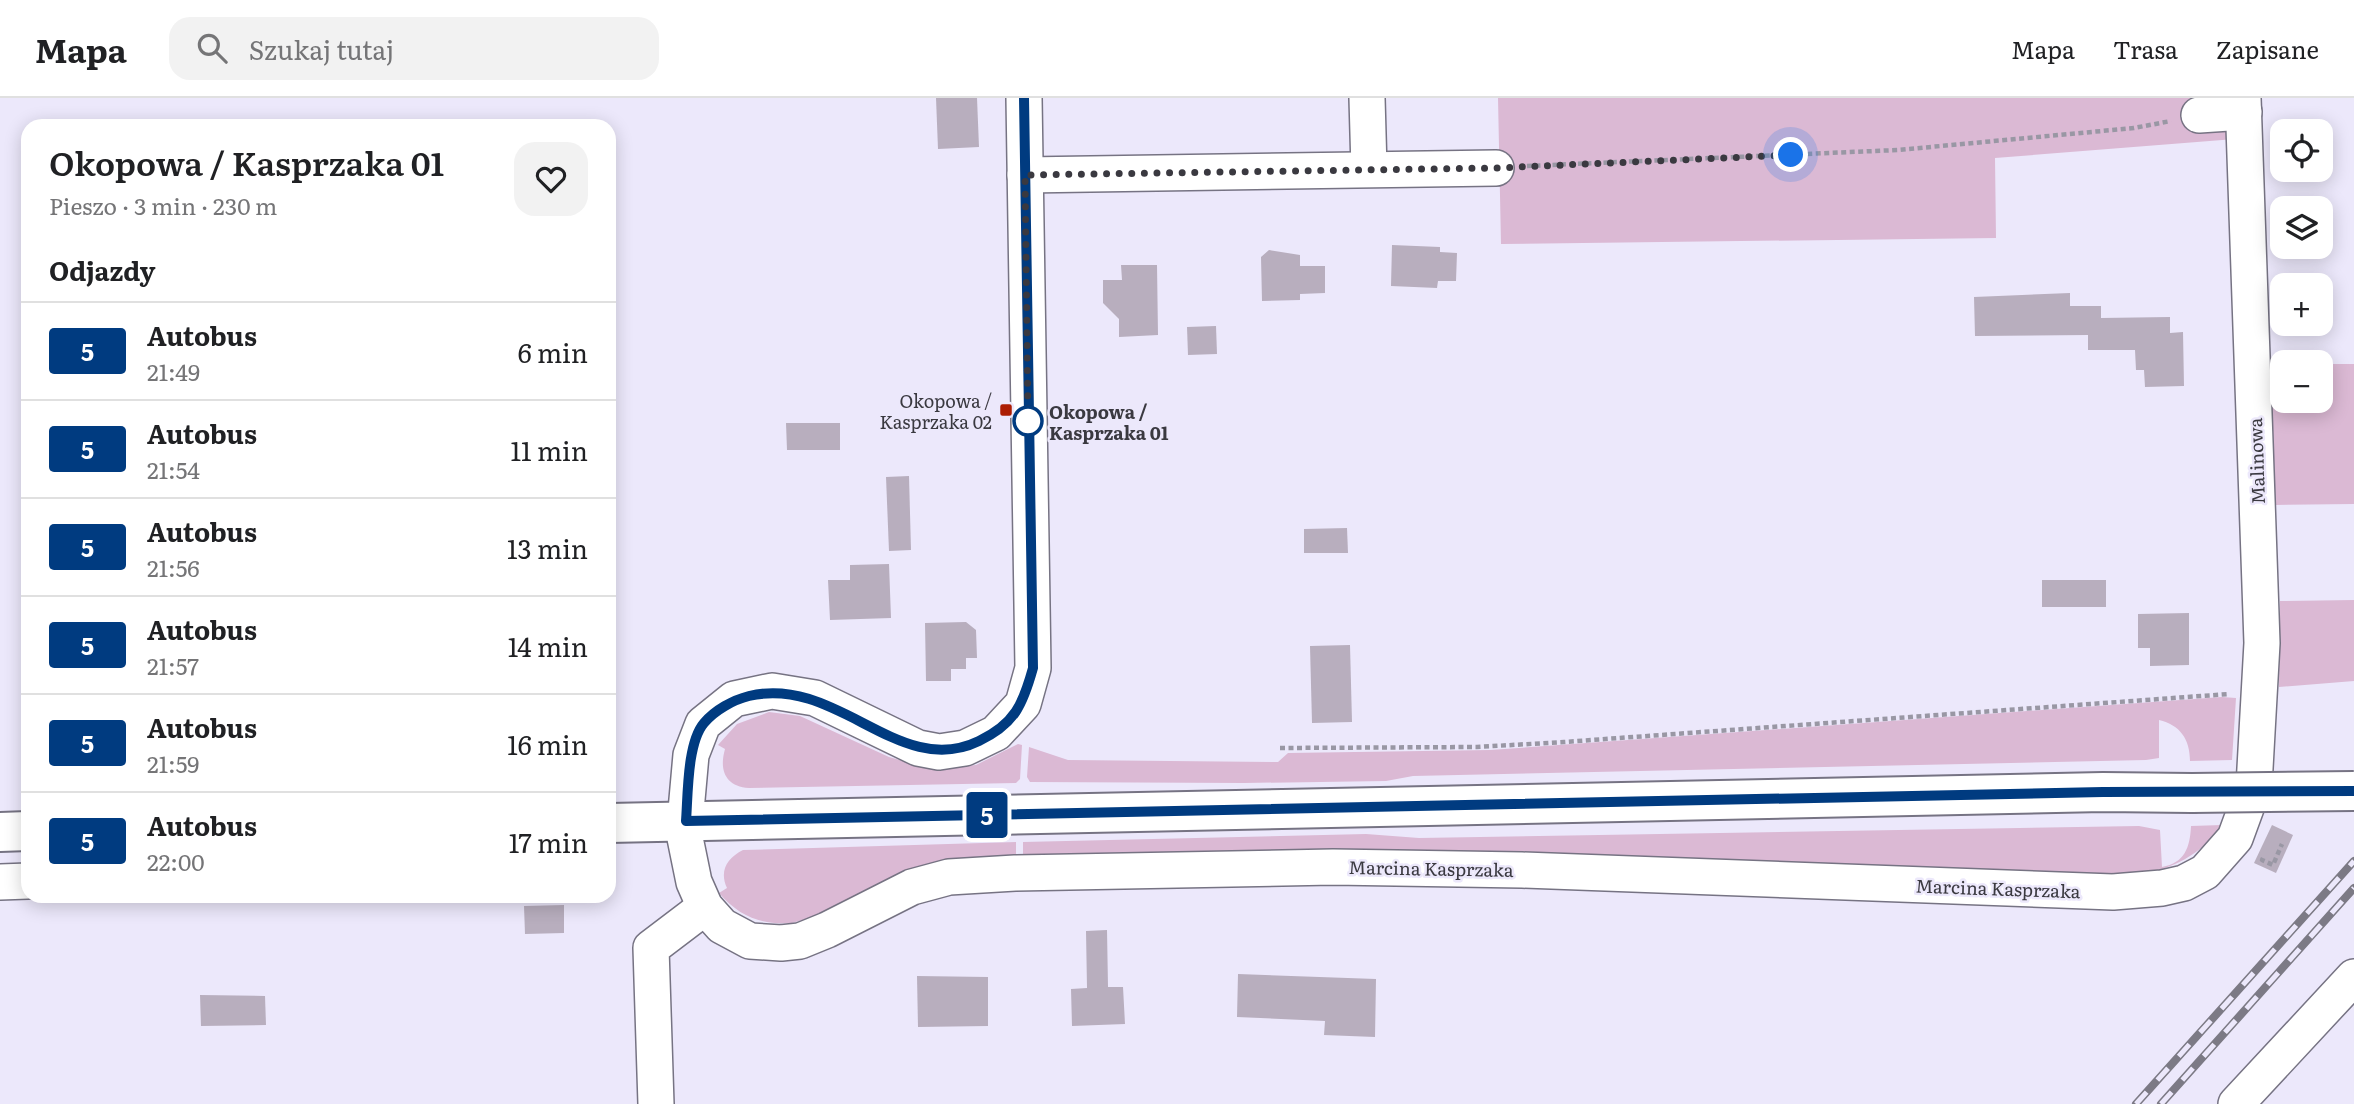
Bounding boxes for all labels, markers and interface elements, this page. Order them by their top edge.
search box [169,17,659,80]
text: Mapa [35,24,127,73]
icon: search [193,29,231,67]
text: Szukaj tutaj [249,29,394,68]
text: Mapa [2011,31,2075,66]
text: Trasa [2113,31,2178,66]
text: Zapisane [2216,31,2319,66]
map controls [2270,119,2333,413]
button: locate [2270,119,2333,182]
text: Okopowa / Kasprzaka 01 [49,137,444,186]
your location [1773,137,1808,172]
button: heart [514,142,588,216]
text: Pieszo · 3 min · 230 m [49,188,277,222]
button: layers [2270,196,2333,259]
text: Odjazdy [49,250,155,289]
button: + [2270,273,2333,336]
text: Autobus [147,315,257,354]
text: 6 min [518,332,588,371]
text: 5 [81,333,94,368]
button: − [2270,350,2333,413]
text: 21:49 [147,354,200,388]
place label: Okopowa / Kasprzaka 02 [880,387,992,435]
place label: Okopowa / Kasprzaka 01 [1049,398,1169,446]
marker: Okopowa / Kasprzaka 02 [998,402,1014,418]
marker: Okopowa / Kasprzaka 01 [1013,406,1043,436]
text: Autobus [147,413,257,452]
street label: Malinowa [2241,417,2271,505]
text: 11 min [511,430,588,469]
text: 5 [81,431,94,466]
text: 21:54 [147,452,200,486]
text: Autobus [147,511,257,550]
text: 13 min [507,528,588,567]
text: 5 [81,529,94,564]
text: 21:56 [147,550,200,584]
text: Autobus [147,609,257,648]
text: 14 min [508,626,588,665]
text: 5 [81,627,94,662]
text: 21:57 [147,648,199,682]
text: Autobus [147,707,257,746]
text: 16 min [507,724,588,763]
text: 5 [81,725,94,760]
text: 21:59 [147,746,199,780]
line badge: 5 [964,792,1010,838]
text: 5 [980,797,994,832]
text: Autobus [147,805,257,844]
text: 17 min [509,822,588,861]
text: 5 [81,823,94,858]
text: 22:00 [147,844,205,878]
street label: Marcina Kasprzaka [1348,853,1514,883]
street label: Marcina Kasprzaka [1915,872,2081,904]

